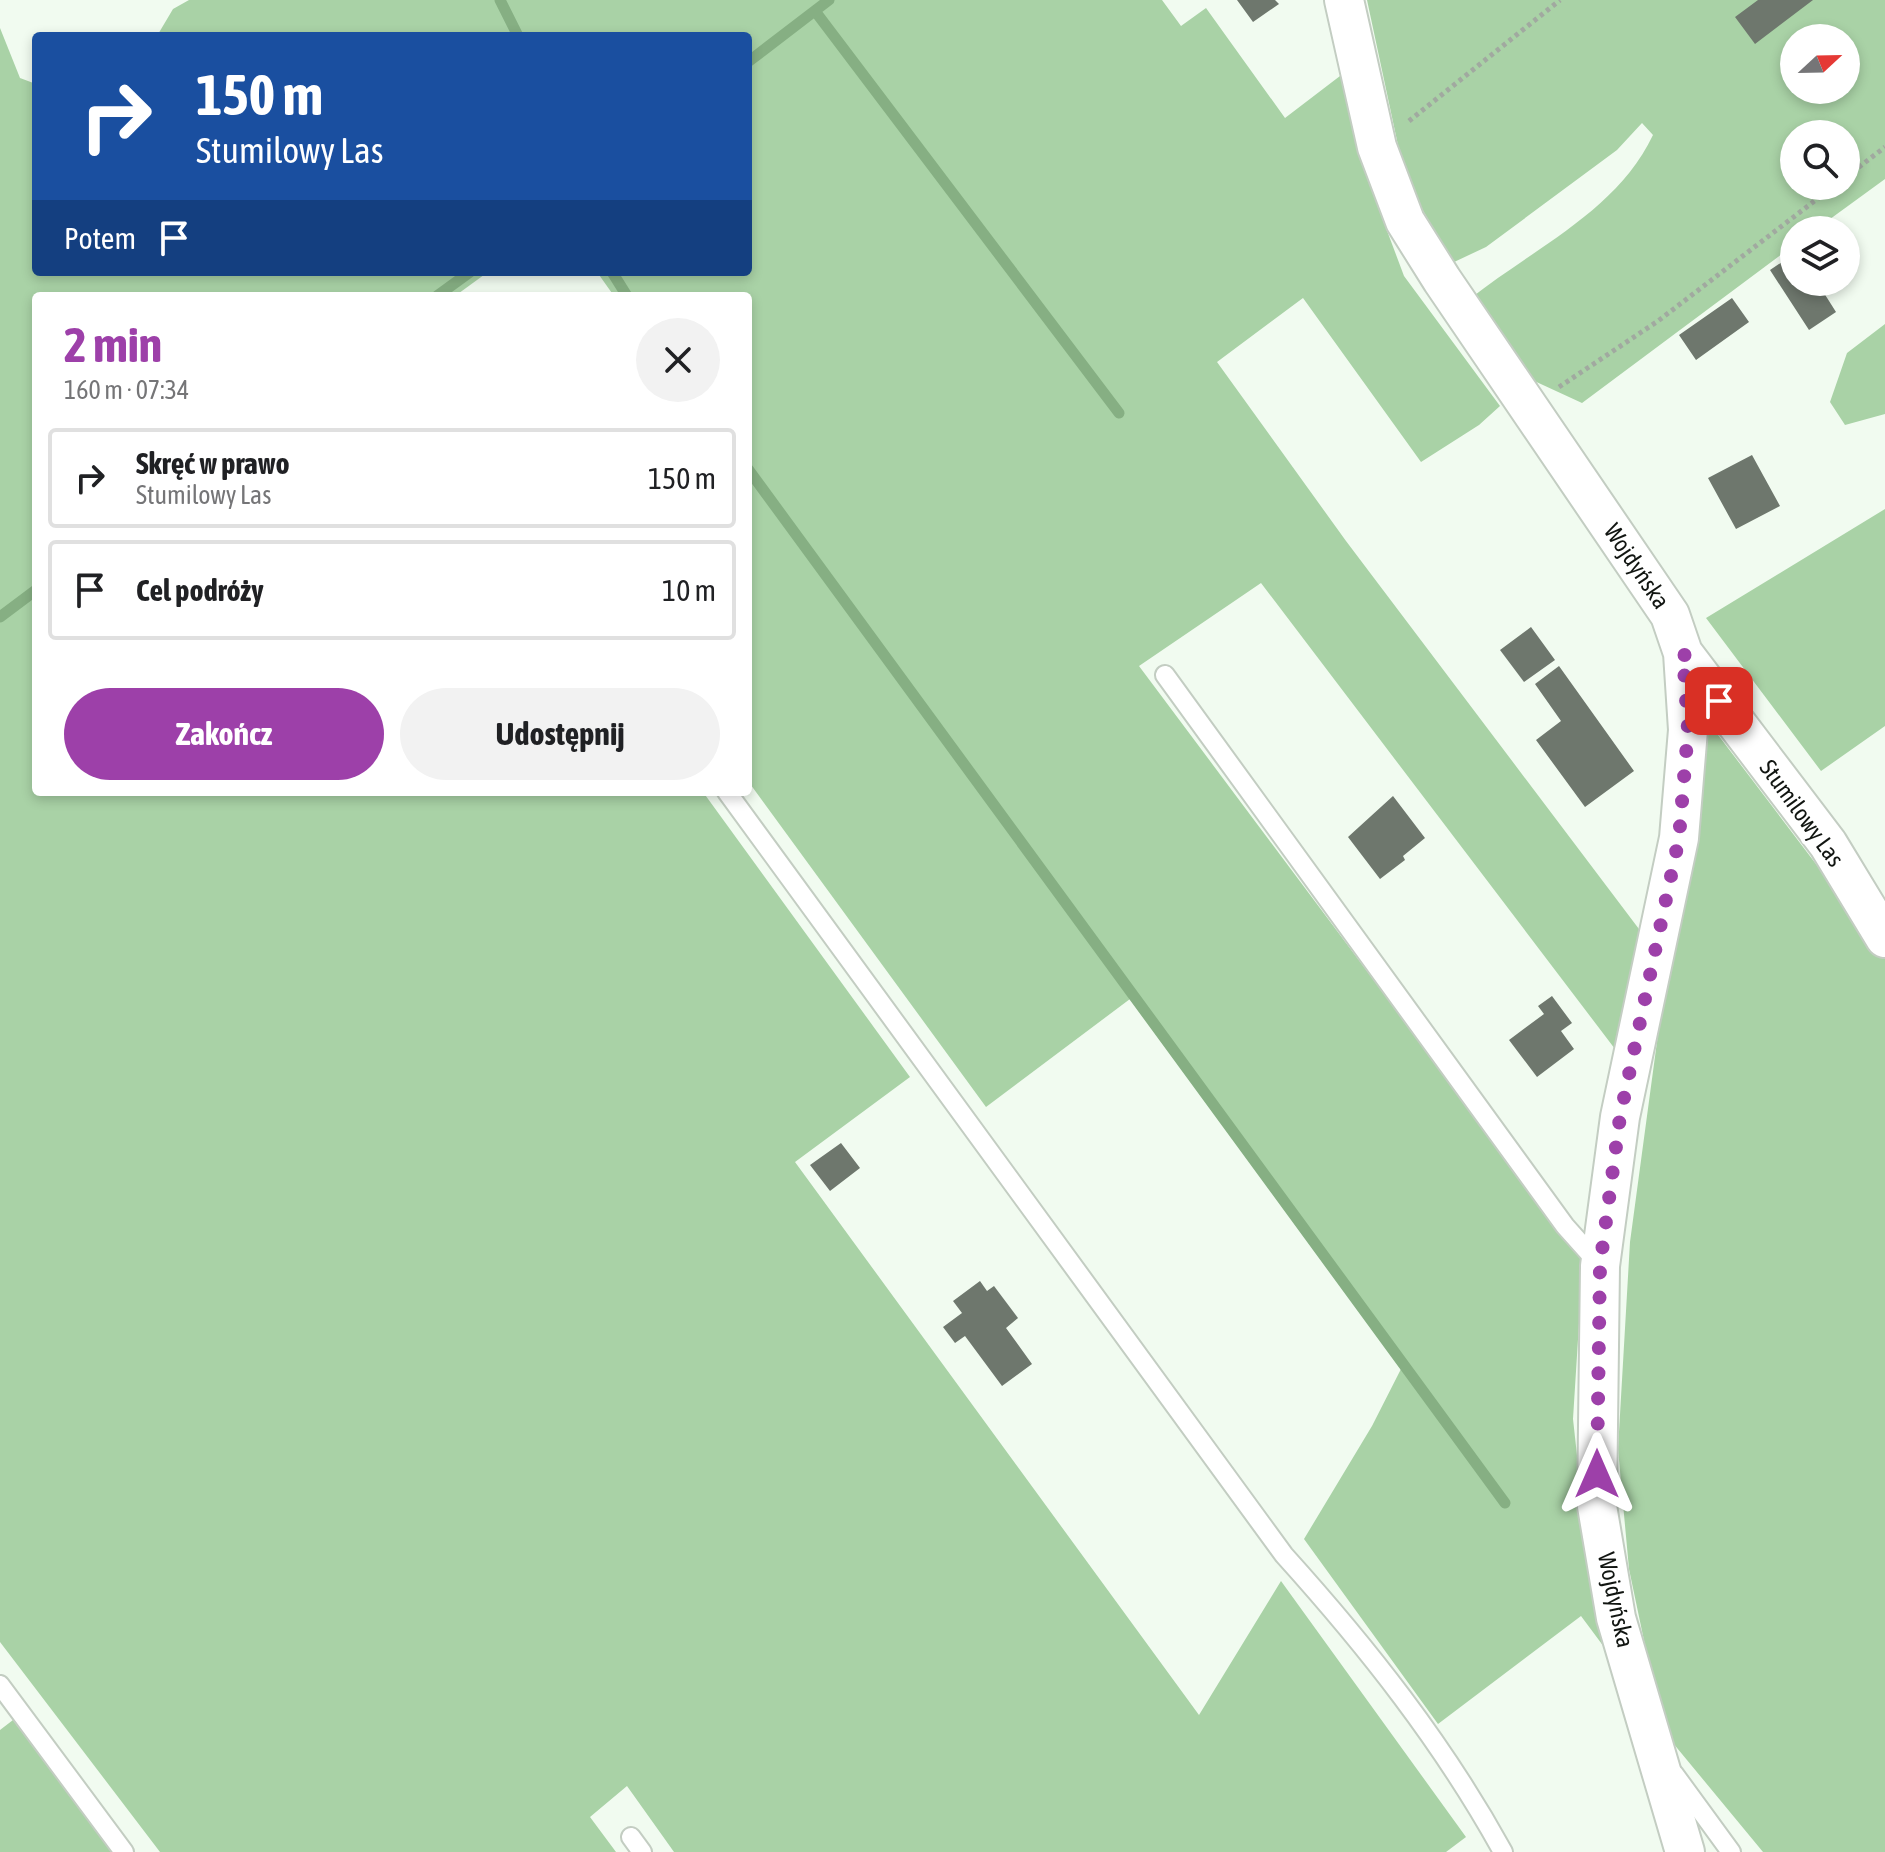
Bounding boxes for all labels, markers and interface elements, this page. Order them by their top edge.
north arrow [1780,24,1860,104]
map controls [1780,24,1860,296]
text: 150 m [196,63,323,127]
icon: right [64,64,168,168]
button: search [1780,120,1860,200]
text: Stumilowy Las [196,129,383,171]
icon: arrive [152,216,196,260]
button: layers [1780,216,1860,296]
text: Potem [64,221,136,255]
text: 2 min [64,317,162,372]
button: close [636,318,720,402]
text: 160 m · 07:34 [64,375,189,405]
text: Skręć w prawo [136,446,289,480]
icon: right [68,456,112,500]
text: 150 m [648,461,716,495]
text: Stumilowy Las [136,480,271,510]
street label: Wojdyńska [1599,518,1675,614]
icon: arrive [68,568,112,612]
text: Cel podróży [136,573,264,607]
text: 10 m [662,573,716,607]
pin [1685,667,1753,735]
icon: arrive [1697,679,1741,723]
button: Zakończ [64,688,384,780]
button: Udostępnij [400,688,720,780]
street label: Stumilowy Las [1754,755,1850,871]
position arrow [1555,1432,1639,1516]
street label: Wojdyńska [1593,1550,1639,1650]

